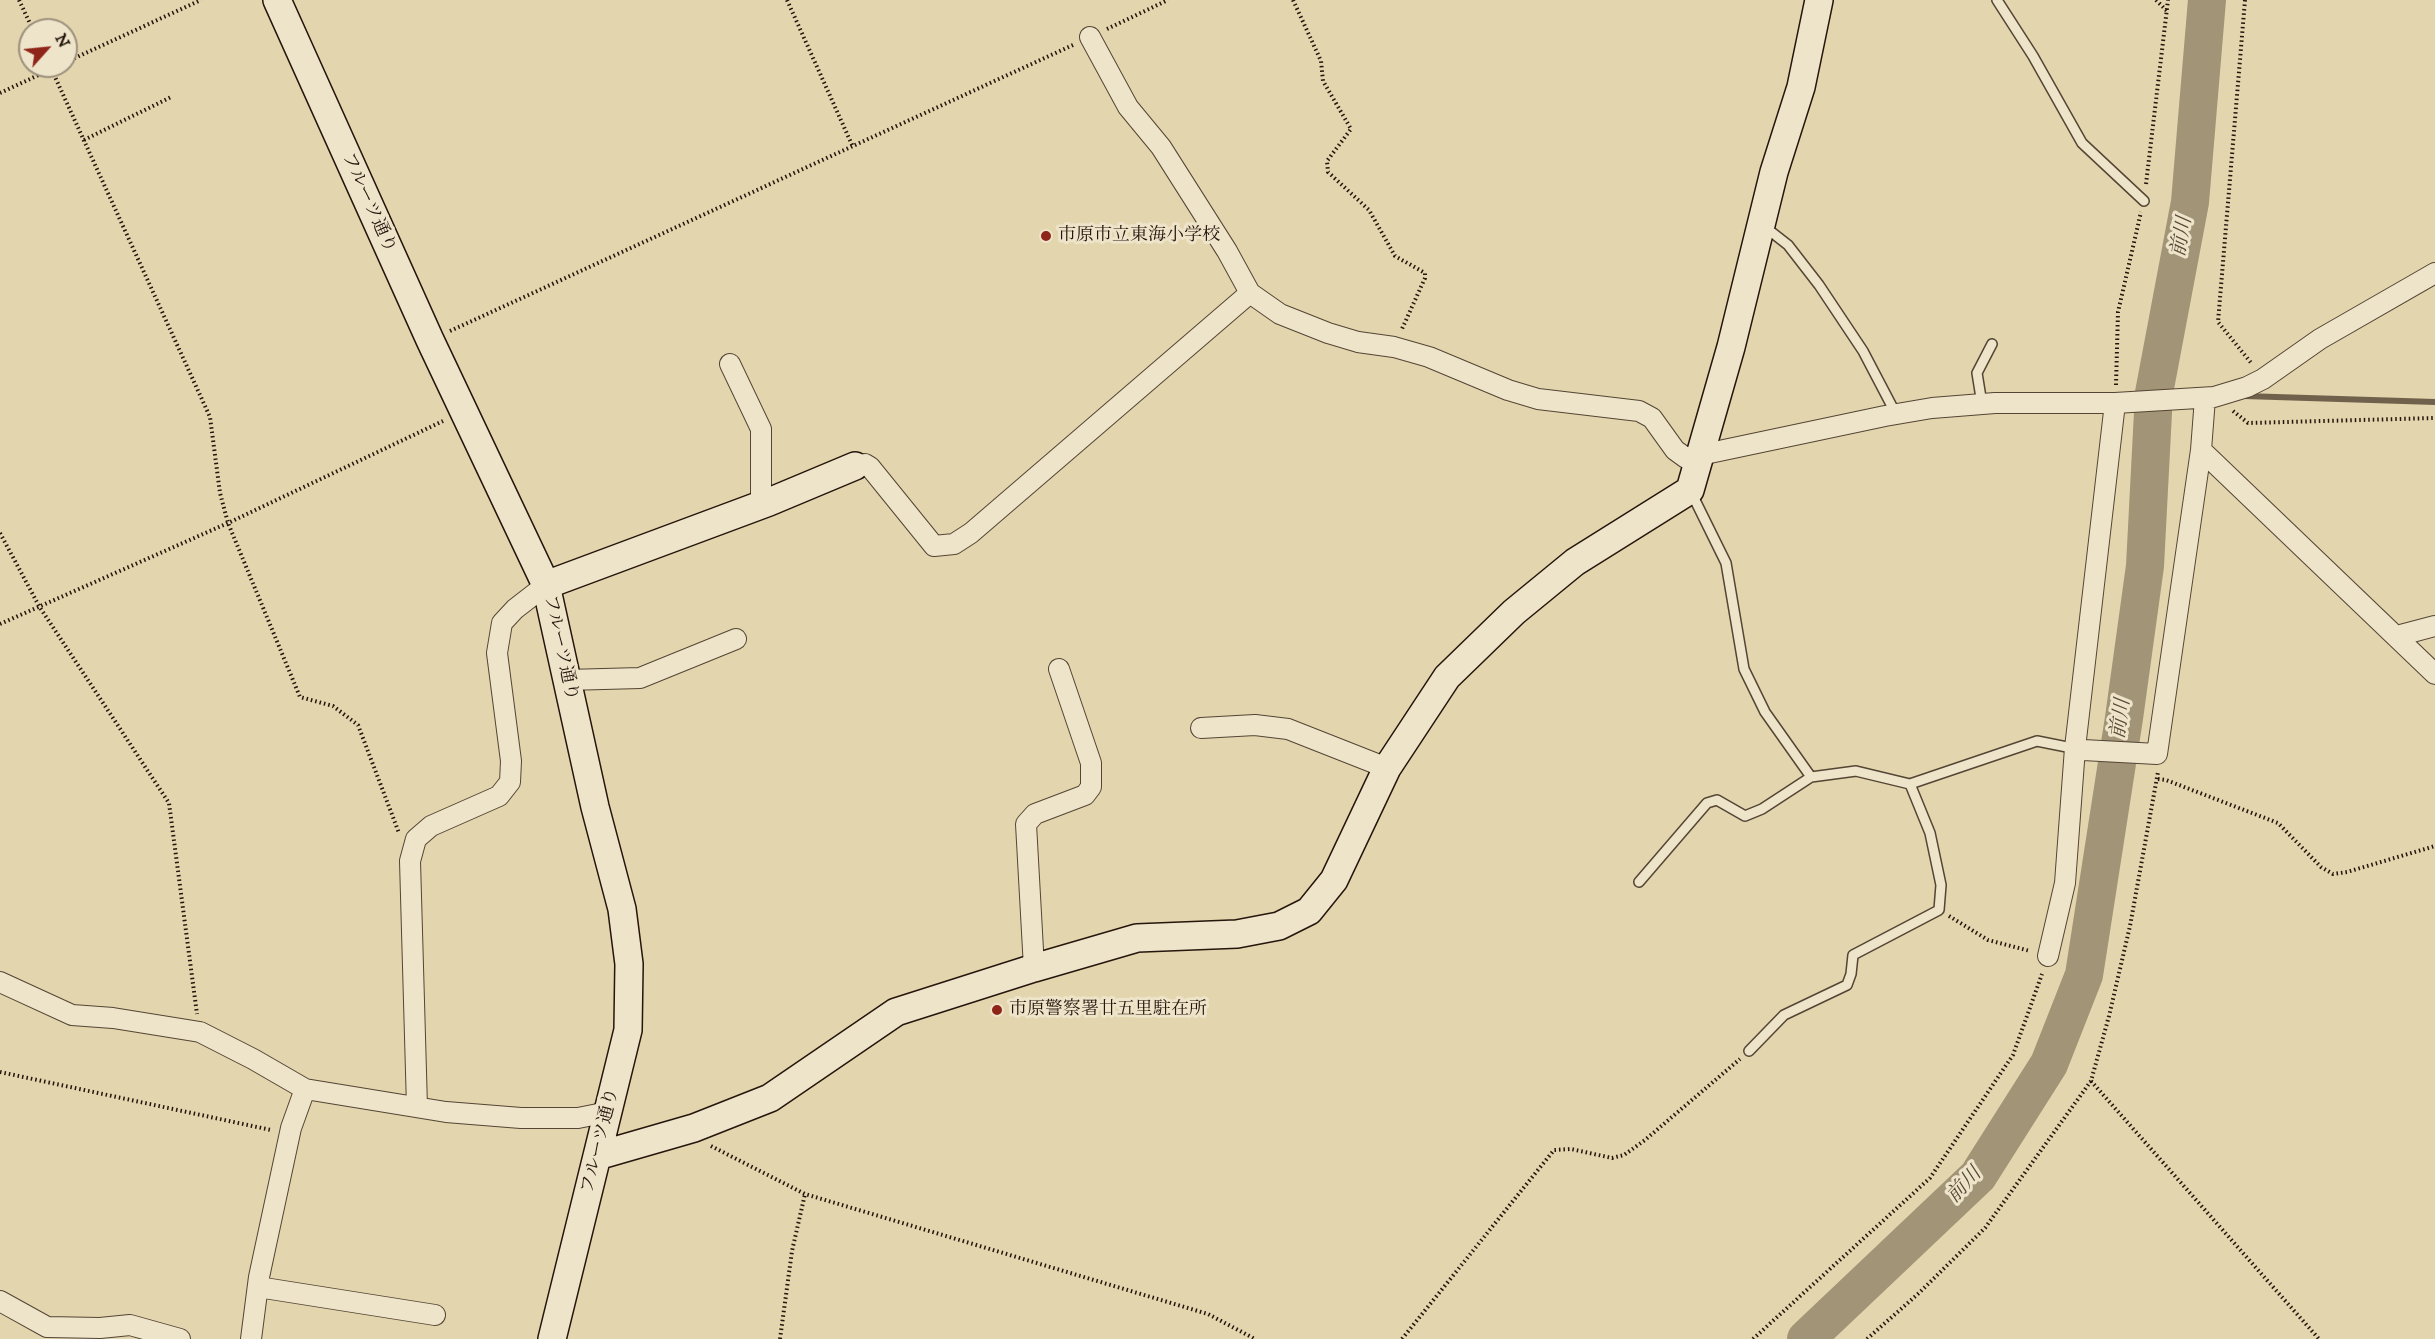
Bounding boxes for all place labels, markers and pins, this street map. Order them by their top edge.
place label: 市原市立東海小学校 [1058,225,1220,247]
marker: 市原市立東海小学校 [1039,229,1053,243]
place label: 市原警察署廿五里駐在所 [1009,999,1207,1021]
marker: 市原警察署廿五里駐在所 [990,1003,1004,1017]

